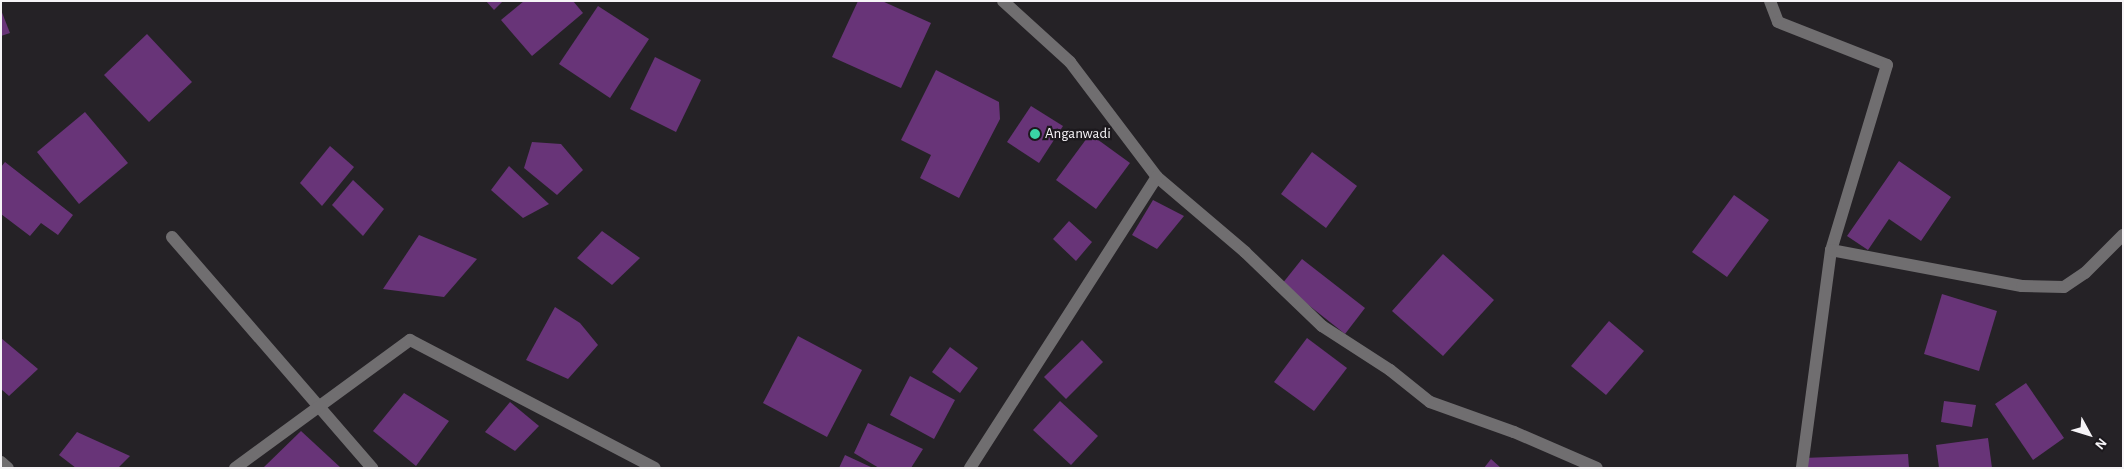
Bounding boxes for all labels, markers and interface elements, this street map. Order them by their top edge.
place label: Anganwadi [1045,125,1111,143]
marker: Anganwadi [1029,128,1041,140]
north arrow [2064,409,2114,459]
text: N [2092,435,2109,452]

